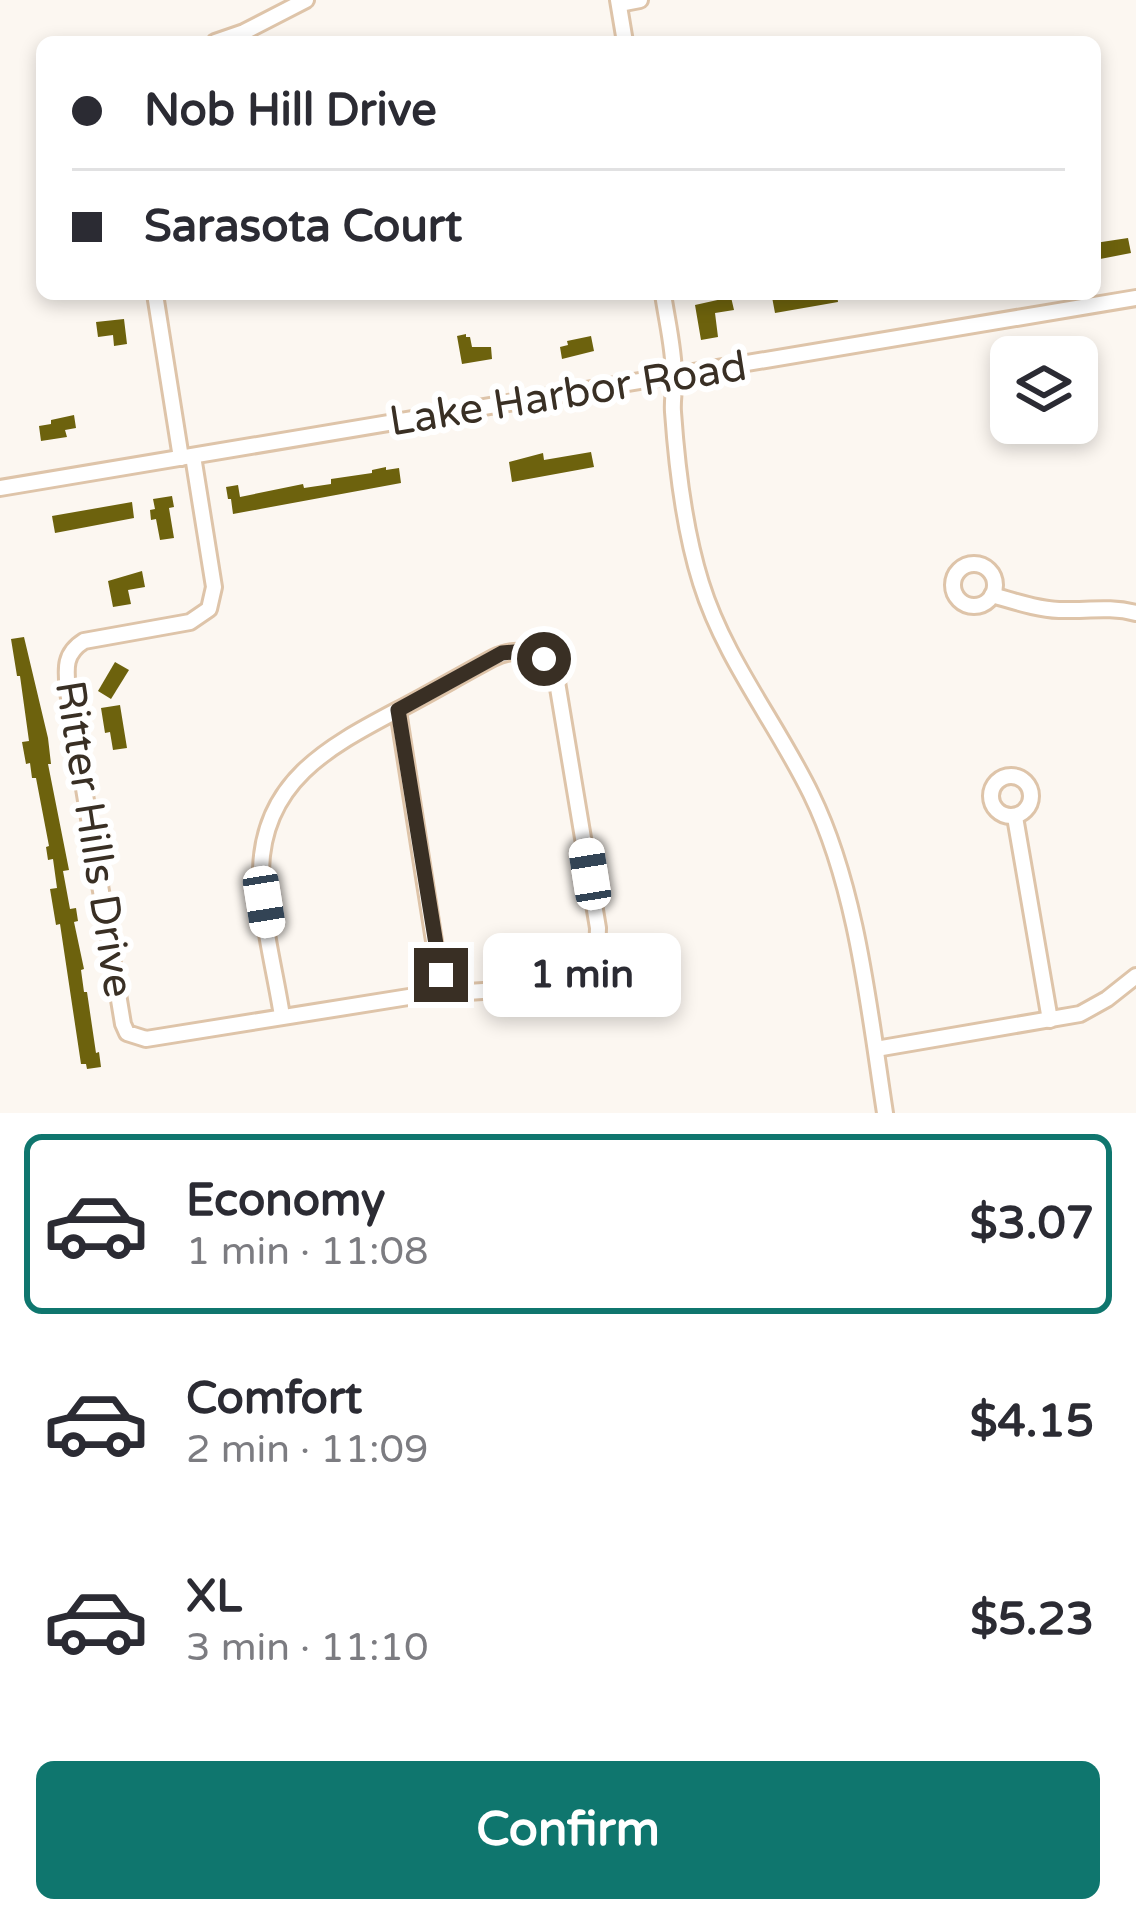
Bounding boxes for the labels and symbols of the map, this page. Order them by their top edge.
street label: Lake Harbor Road [386,341,750,447]
route start [517,632,571,686]
street label: Ritter Hills Drive [44,677,144,1001]
car [567,836,613,912]
car [241,864,287,940]
callout: 1 min [483,933,681,1017]
route end [414,948,468,1002]

